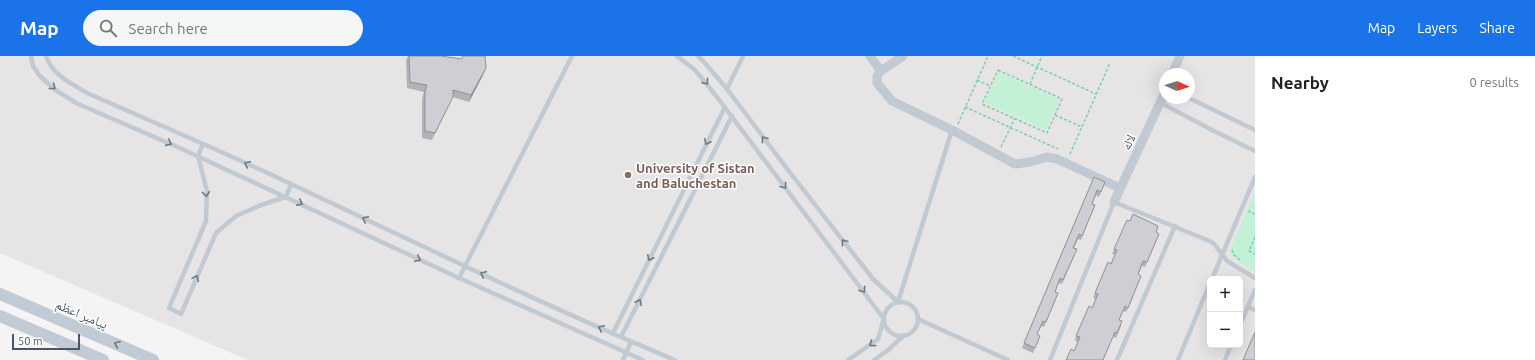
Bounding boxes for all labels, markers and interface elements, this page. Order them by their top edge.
search box [83,10,363,46]
text: Map [20,17,59,39]
icon: search [97,17,119,39]
text: Search here [129,20,208,37]
text: Map [1368,20,1395,36]
text: Layers [1417,20,1457,36]
text: Share [1479,20,1515,36]
north arrow [1159,68,1195,104]
text: Nearby [1271,73,1329,92]
text: 0 results [1469,75,1519,89]
one-way arrow [701,78,708,85]
one-way arrow [48,82,55,89]
street label: لاله [1118,132,1138,152]
one-way arrow [761,136,769,143]
one-way arrow [704,137,712,145]
one-way arrow [166,139,173,147]
one-way arrow [244,161,251,169]
place label: University of Sistan and Baluchestan [636,161,755,190]
marker: University of Sistan and Baluchestan [623,170,633,180]
one-way arrow [780,181,787,188]
one-way arrow [202,191,211,197]
one-way arrow [296,198,303,206]
one-way arrow [362,216,369,224]
one-way arrow [842,239,849,246]
one-way arrow [413,254,421,262]
one-way arrow [647,254,655,261]
one-way arrow [479,271,487,279]
one-way arrow [191,275,199,283]
map controls [1207,276,1243,348]
button: + [1207,276,1243,312]
one-way arrow [858,285,865,292]
street label: پیامبر اعظم [53,297,110,333]
one-way arrow [634,299,642,306]
button: − [1207,312,1243,348]
one-way arrow [598,325,605,333]
scale bar [12,332,80,351]
text: 50 m [18,335,42,347]
one-way arrow [869,339,876,346]
one-way arrow [114,341,121,349]

